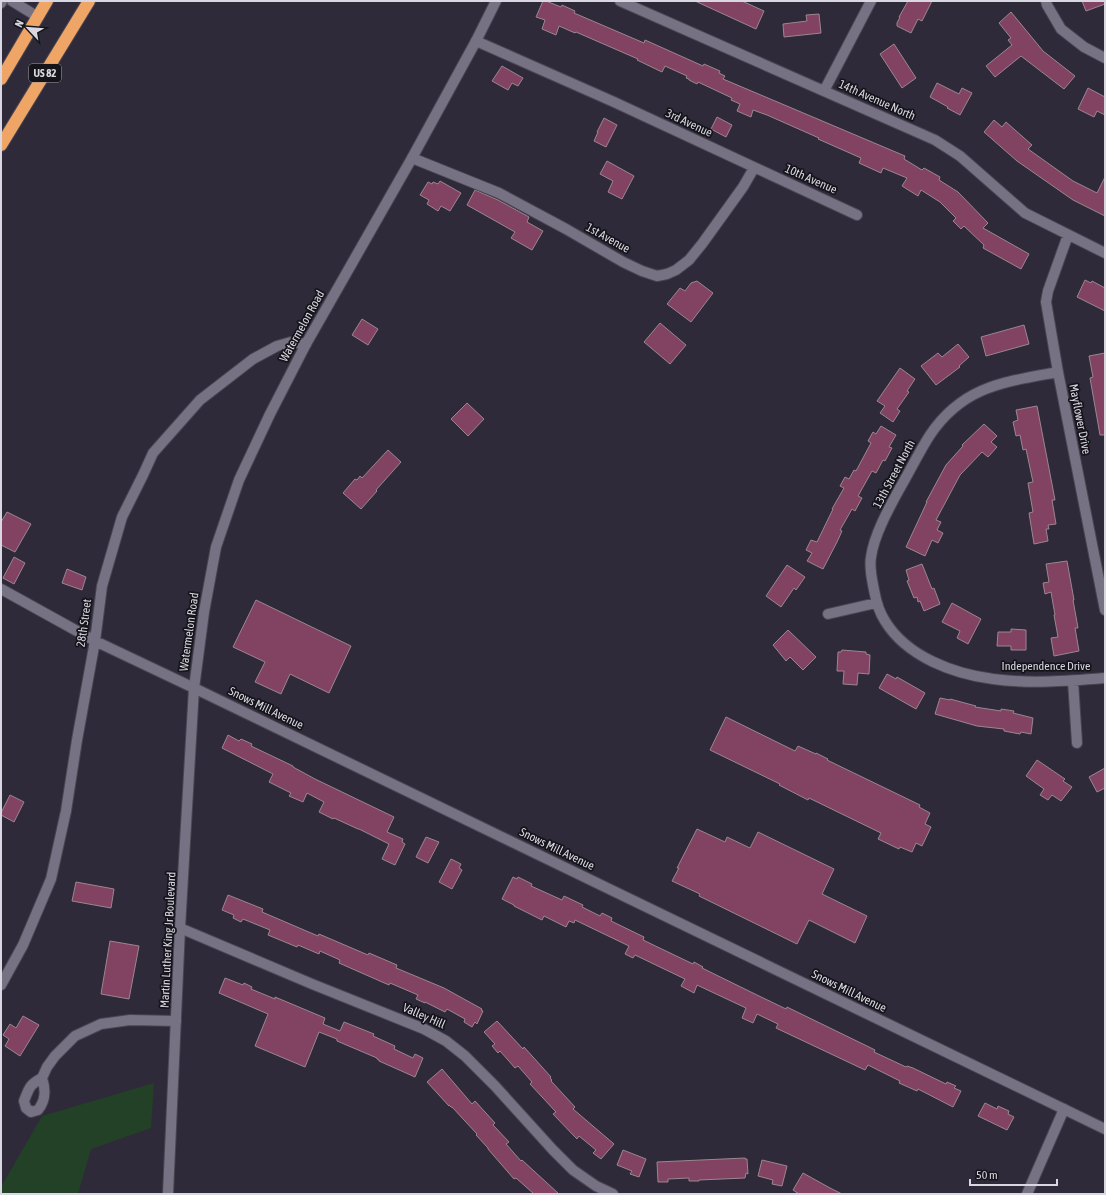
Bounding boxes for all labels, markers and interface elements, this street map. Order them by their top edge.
north arrow [8,8,48,48]
text: N [12,18,26,29]
road number: US 82 [29,64,61,82]
street label: 14th Avenue North [836,77,918,123]
street label: 3rd Avenue [664,106,714,140]
street label: 10th Avenue [783,161,839,197]
street label: 1st Avenue [584,220,632,256]
street label: Watermelon Road [277,288,327,364]
street label: Mayflower Drive [1066,383,1094,455]
street label: 13th Street North [870,437,918,511]
street label: Watermelon Road [177,592,201,672]
street label: 28th Street [74,597,94,648]
street label: Independence Drive [1002,659,1090,673]
street label: Snows Mill Avenue [226,684,306,732]
street label: Snows Mill Avenue [517,825,597,873]
street label: Martin Luther King Jr Boulevard [157,871,179,1009]
street label: Snows Mill Avenue [809,967,889,1015]
street label: Valley Hill [400,1000,448,1032]
scale bar [970,1161,1057,1187]
text: 50 m [976,1168,998,1182]

